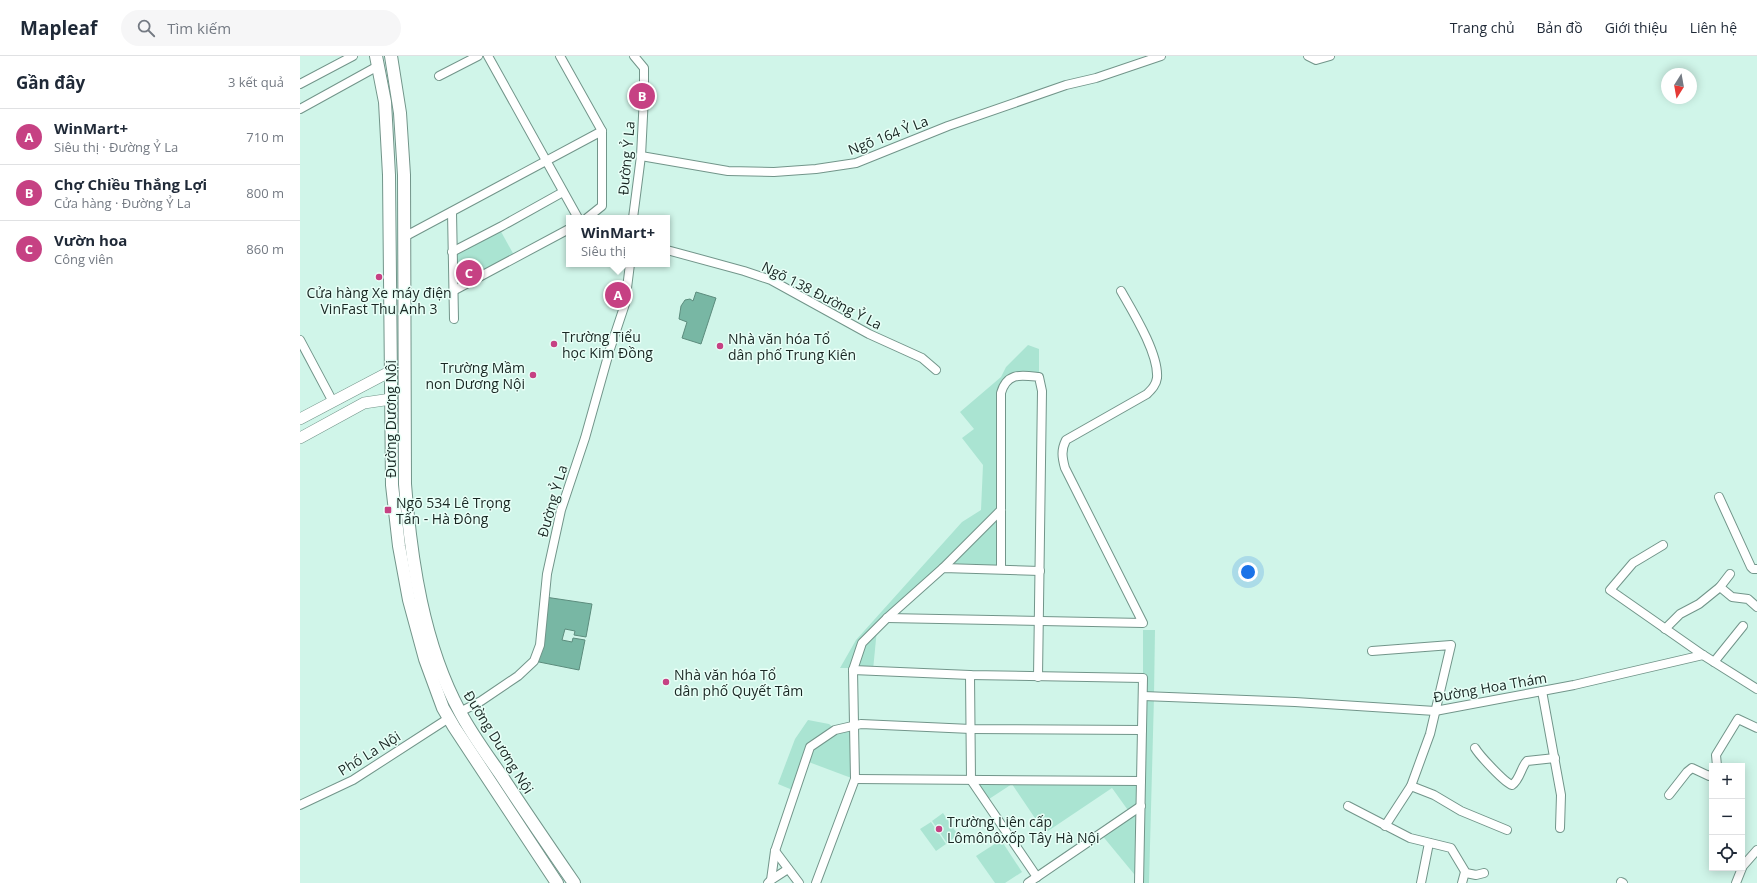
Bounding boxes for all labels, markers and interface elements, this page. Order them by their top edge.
search box [121,10,401,46]
text: Mapleaf [20,15,97,41]
icon: search [135,17,157,39]
text: Tìm kiếm [167,18,231,38]
text: Trang chủ [1450,18,1515,37]
text: Bản đồ [1537,18,1583,37]
text: Giới thiệu [1605,18,1668,37]
text: Liên hệ [1690,18,1737,37]
north arrow [1661,68,1697,104]
text: Gần đây [16,71,85,94]
text: 3 kết quả [228,73,284,91]
pin: B [629,81,655,111]
street label: Ngõ 164 Ỷ La [845,111,931,159]
text: WinMart+ [54,118,128,138]
street label: Đường Ỷ La [613,120,639,196]
text: A [25,128,33,146]
text: 710 m [246,128,284,146]
text: Siêu thị · Đường Ỷ La [54,138,178,156]
text: Chợ Chiều Thắng Lợi [54,174,207,194]
text: B [25,184,33,202]
text: 800 m [246,184,284,202]
text: Cửa hàng · Đường Ỷ La [54,194,191,212]
popup [566,215,670,267]
text: WinMart+ [581,222,655,242]
text: Vườn hoa [54,230,127,250]
text: C [25,240,33,258]
text: 860 m [246,240,284,258]
text: Siêu thị [581,242,626,260]
text: Công viên [54,250,113,268]
street label: Ngõ 138 Đường Ỷ La [759,257,885,333]
pin: C [456,258,482,288]
marker: Cửa hàng Xe máy điện VinFast Thu Anh 3 [374,272,384,282]
pin: A [605,280,631,310]
place label: Cửa hàng Xe máy điện VinFast Thu Anh 3 [306,283,452,318]
place label: Trường Tiểu học Kim Đồng [562,327,653,362]
place label: Nhà văn hóa Tổ dân phố Trung Kiên [728,329,856,364]
marker: Trường Tiểu học Kim Đồng [549,339,559,349]
marker: Nhà văn hóa Tổ dân phố Trung Kiên [715,341,725,351]
place label: Trường Mầm non Dương Nội [425,358,525,393]
street label: Đường Dương Nội [381,360,400,478]
marker: Trường Mầm non Dương Nội [528,370,538,380]
street label: Đường Ỷ La [533,463,571,539]
place label: Ngõ 534 Lê Trọng Tấn - Hà Đông [396,493,511,528]
marker: Ngõ 534 Lê Trọng Tấn - Hà Đông [383,505,393,515]
your location [1238,562,1258,582]
place label: Nhà văn hóa Tổ dân phố Quyết Tâm [674,665,803,700]
street label: Đường Hoa Thám [1432,668,1548,706]
marker: Nhà văn hóa Tổ dân phố Quyết Tâm [661,677,671,687]
street label: Đường Dương Nội [460,687,538,797]
street label: Phố La Nội [334,726,404,780]
map controls [1709,763,1745,871]
button: + [1709,763,1745,799]
button: − [1709,799,1745,835]
place label: Trường Liên cấp Lômônôxốp Tây Hà Nội [947,812,1099,847]
marker: Trường Liên cấp Lômônôxốp Tây Hà Nội [934,824,944,834]
button: locate [1709,835,1745,871]

